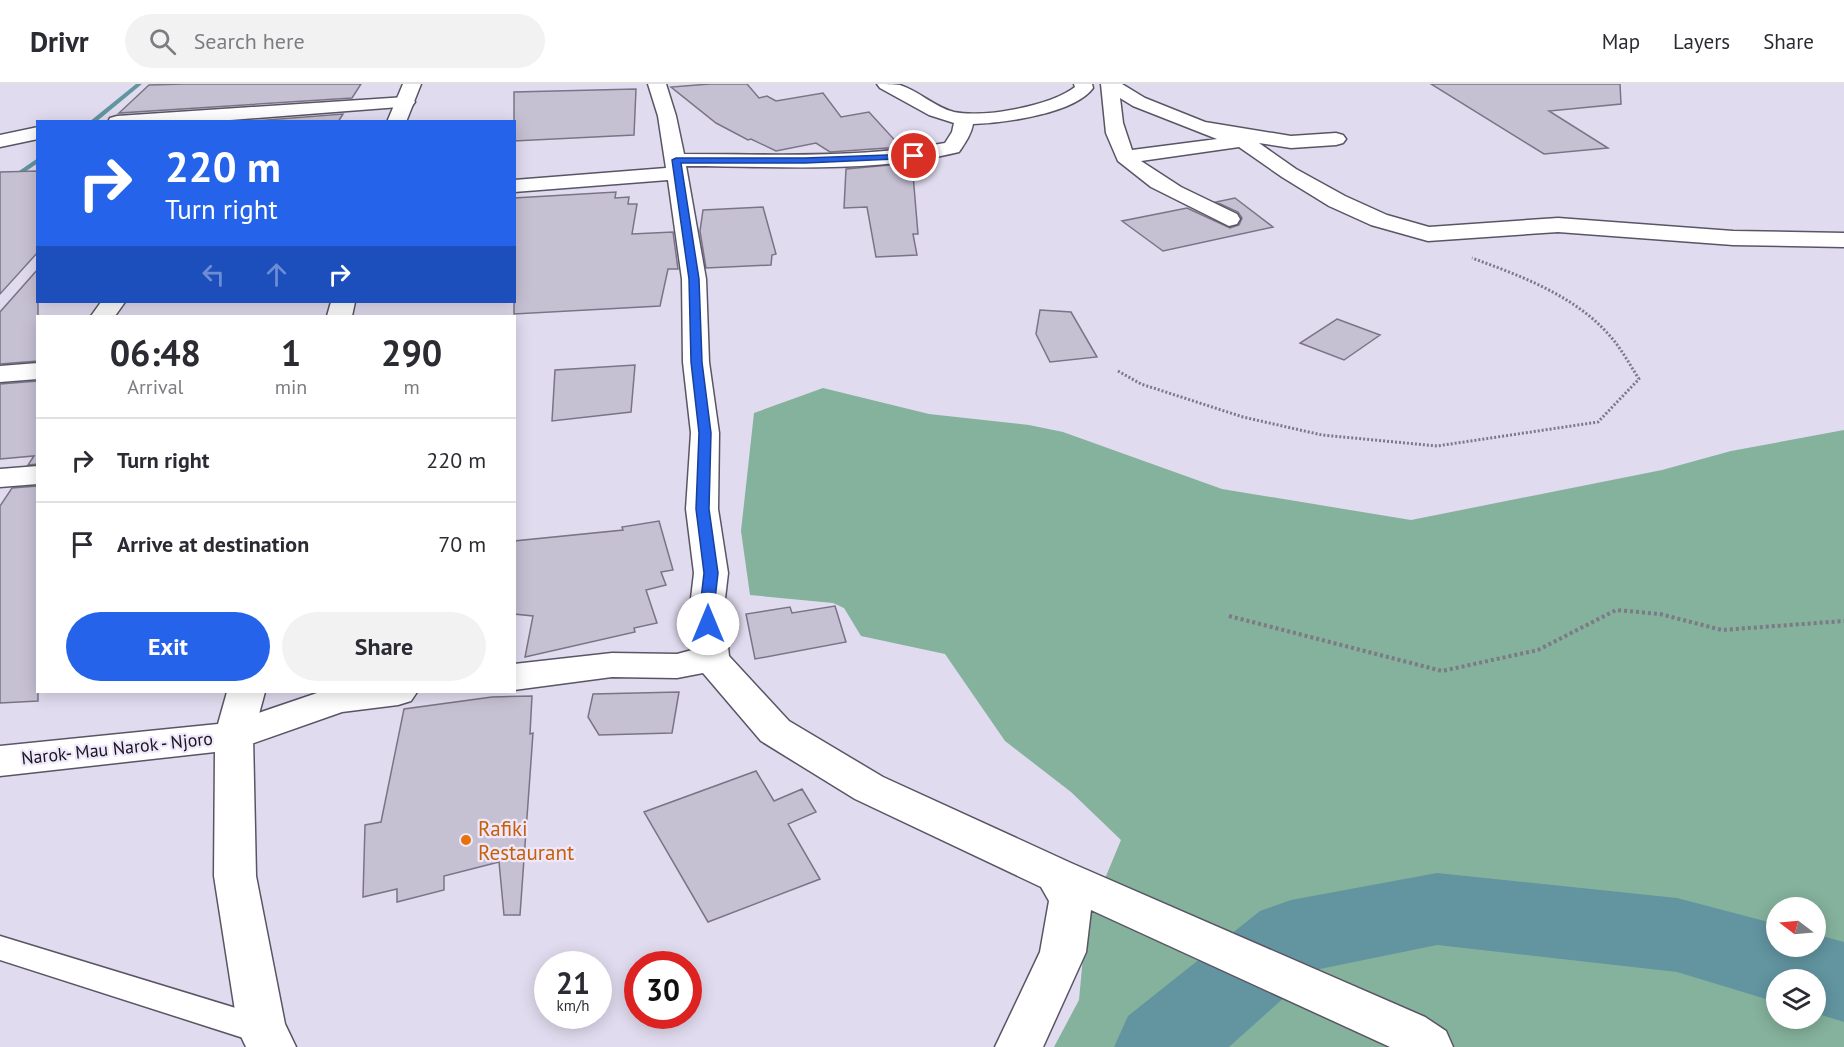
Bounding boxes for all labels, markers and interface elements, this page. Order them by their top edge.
search box [125,14,545,68]
text: Drivr [30,23,89,60]
icon: search [146,25,179,58]
text: Search here [194,27,305,55]
text: Map [1602,28,1640,55]
text: Layers [1673,28,1730,55]
text: Share [1763,28,1814,55]
pin [888,130,939,181]
text: 220 m [165,139,281,194]
icon: arrive [897,139,930,172]
icon: right [66,144,144,222]
text: Turn right [165,192,278,226]
icon: left [197,258,230,291]
icon: ahead [260,258,293,291]
icon: right [323,258,356,291]
text: 06:48 [110,329,201,376]
text: 1 [281,329,301,376]
text: 290 [381,329,442,376]
text: Arrival [127,374,183,400]
text: min [275,374,307,400]
text: m [404,374,420,400]
icon: right [66,444,99,477]
text: Turn right [117,446,209,474]
text: 220 m [426,446,486,474]
icon: arrive [66,528,99,561]
text: Arrive at destination [117,530,309,558]
text: 70 m [438,530,486,558]
position arrow [676,592,740,656]
button: Exit [66,612,270,681]
button: Share [282,612,486,681]
street label: Narok- Mau Narok - Njoro [20,726,214,770]
place label: Rafiki Restaurant [478,815,574,866]
marker: Rafiki Restaurant [459,833,473,847]
north arrow [1766,897,1826,957]
map controls [1766,897,1826,1029]
speed limit sign: 30 [624,951,702,1029]
text: 21 [556,963,590,1002]
button: layers [1766,969,1826,1029]
text: km/h [557,996,589,1015]

